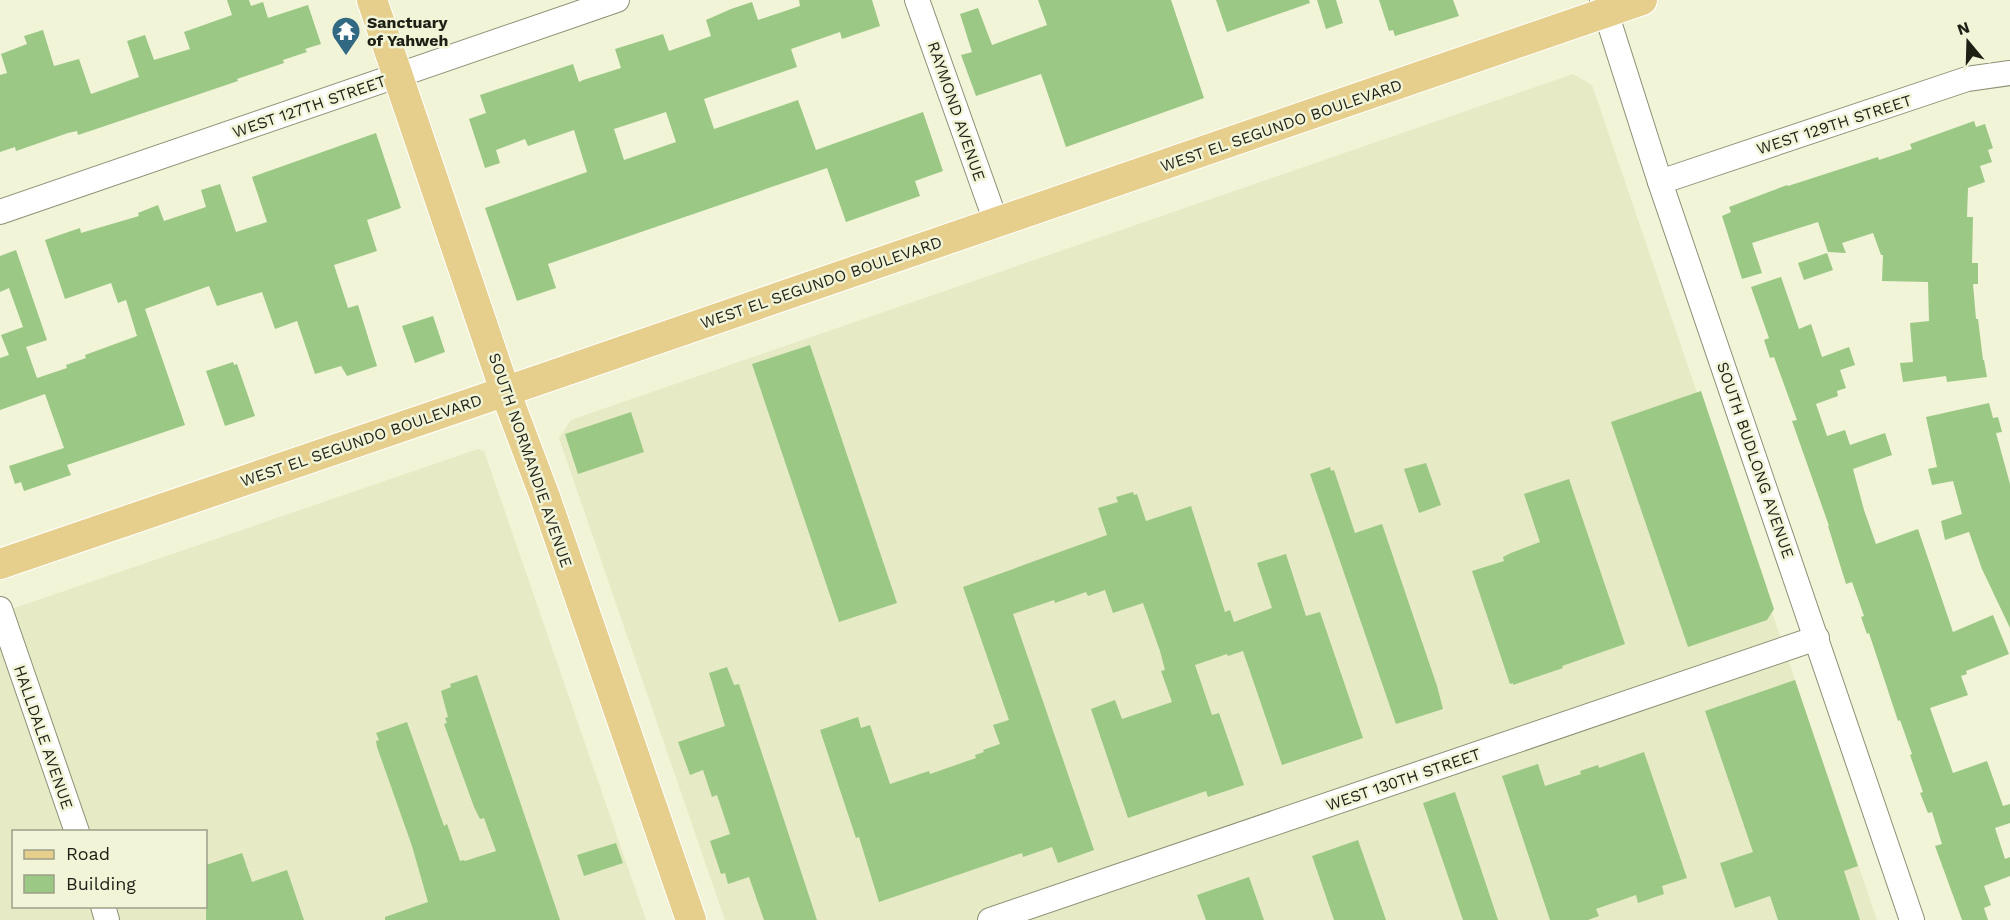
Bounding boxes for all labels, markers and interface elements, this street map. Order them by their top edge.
north arrow [1938,12,1998,72]
place label: Sanctuary of Yahweh [367,13,449,50]
temple icon: Sanctuary of Yahweh [330,15,362,57]
text: N [1955,17,1972,39]
street label: RAYMOND AVENUE [924,39,989,183]
street label: WEST 127TH STREET [230,71,389,142]
street label: WEST EL SEGUNDO BOULEVARD [1158,75,1405,176]
street label: WEST 129TH STREET [1754,90,1914,159]
street label: WEST EL SEGUNDO BOULEVARD [698,232,945,333]
street label: SOUTH NORMANDIE AVENUE [485,350,576,570]
street label: SOUTH BUDLONG AVENUE [1713,359,1798,561]
street label: WEST EL SEGUNDO BOULEVARD [238,390,485,491]
street label: HALLDALE AVENUE [10,663,77,812]
street label: WEST 130TH STREET [1323,744,1483,815]
legend [12,830,207,908]
text: Road [66,843,110,864]
text: Building [66,873,136,894]

